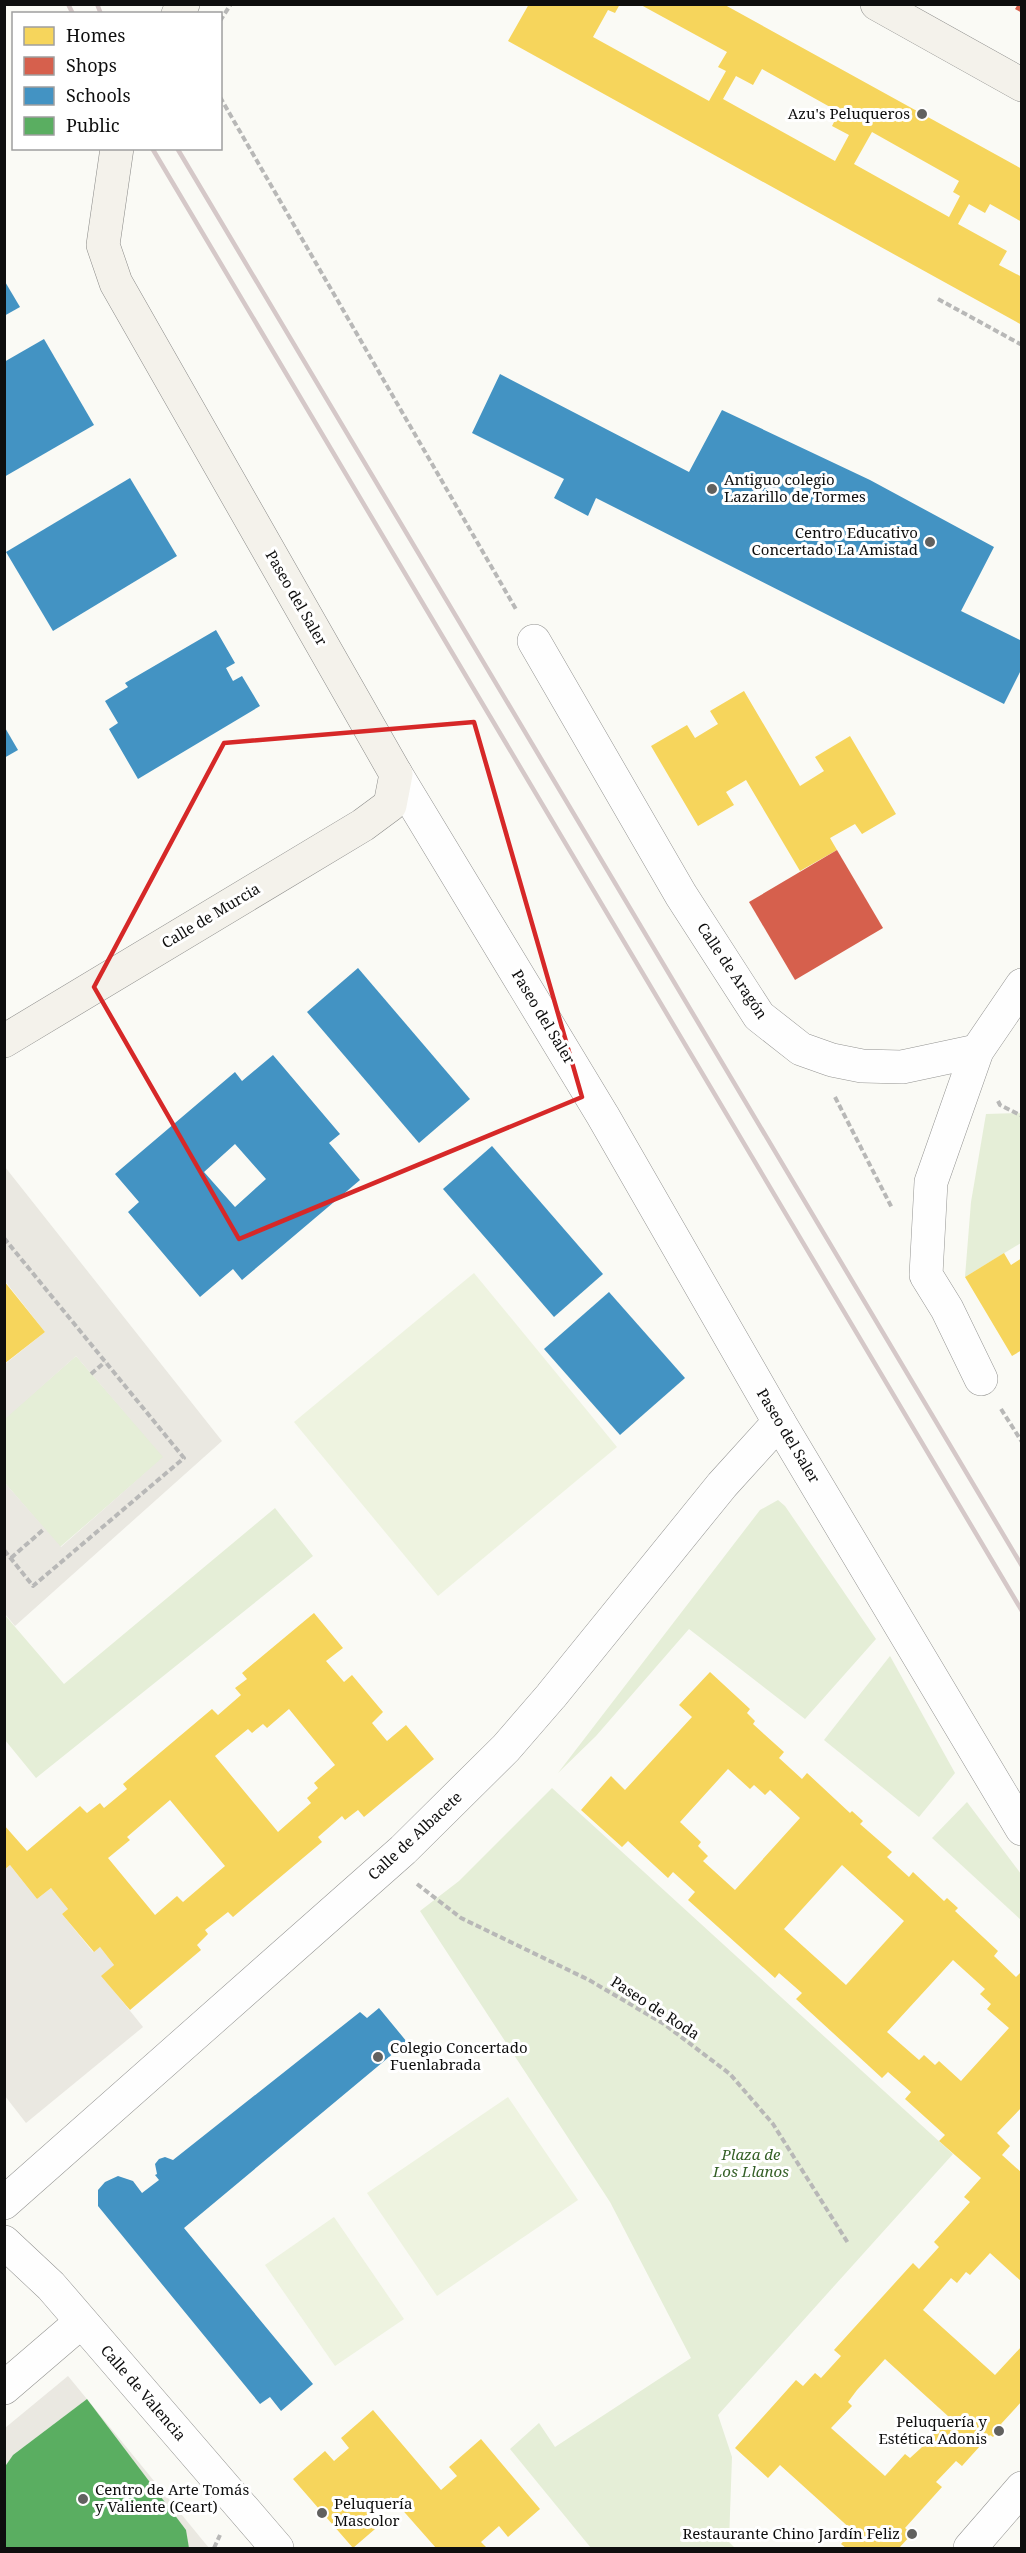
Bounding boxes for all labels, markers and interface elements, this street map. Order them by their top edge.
legend [12,12,222,150]
text: Homes [66,23,125,47]
text: Shops [66,53,117,77]
text: Schools [66,83,131,107]
place label: Azu's Peluqueros [788,103,910,123]
marker: Azu's Peluqueros [915,107,929,121]
text: Public [66,113,120,137]
place label: Antiguo colegio Lazarillo de Tormes [724,469,866,506]
marker: Antiguo colegio Lazarillo de Tormes [705,482,719,496]
place label: Centro Educativo Concertado La Amistad [752,522,918,559]
marker: Centro Educativo Concertado La Amistad [923,535,937,549]
street label: Paseo del Saler [261,546,332,649]
street label: Calle de Murcia [158,878,263,952]
street label: Calle de Aragón [693,918,773,1023]
street label: Paseo del Saler [508,965,580,1067]
street label: Paseo del Saler [753,1384,825,1486]
street label: Calle de Albacete [363,1786,466,1884]
street label: Paseo de Roda [607,1971,704,2043]
place label: Colegio Concertado Fuenlabrada [390,2037,528,2074]
marker: Colegio Concertado Fuenlabrada [371,2050,385,2064]
park label: Plaza de Los Llanos [712,2144,789,2181]
street label: Calle de Valencia [97,2340,191,2444]
place label: Peluquería y Estética Adonis [878,2411,988,2448]
marker: Peluquería y Estética Adonis [992,2424,1006,2438]
place label: Centro de Arte Tomás y Valiente (Ceart) [95,2479,250,2516]
marker: Centro de Arte Tomás y Valiente (Ceart) [76,2492,90,2506]
place label: Peluquería Mascolor [334,2493,412,2530]
marker: Peluquería Mascolor [315,2506,329,2520]
place label: Restaurante Chino Jardín Feliz [682,2523,900,2543]
marker: Restaurante Chino Jardín Feliz [905,2527,919,2541]

